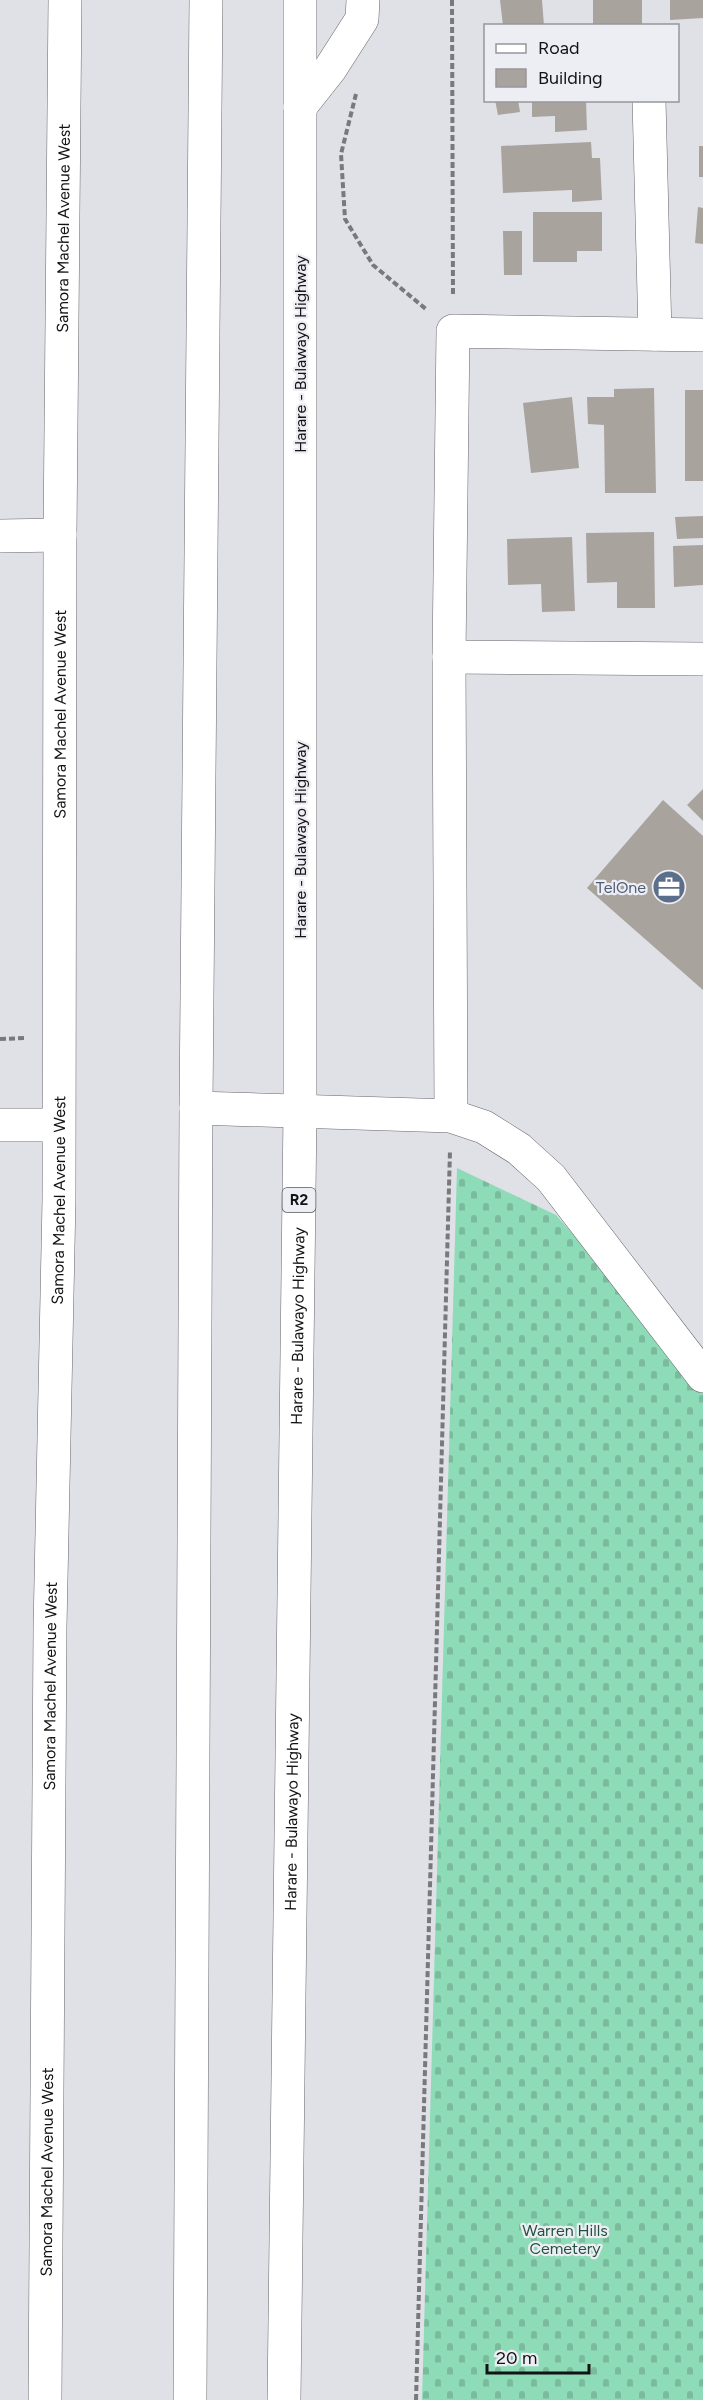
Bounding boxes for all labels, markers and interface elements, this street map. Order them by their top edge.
legend [484,24,679,102]
text: Road [538,37,579,59]
text: Building [538,67,603,89]
street label: Samora Machel Avenue West [52,123,73,333]
street label: Harare - Bulawayo Highway [291,255,310,453]
street label: Samora Machel Avenue West [50,610,69,819]
street label: Harare - Bulawayo Highway [291,741,310,939]
office icon: TelOne [651,869,687,905]
place label: TelOne [596,878,646,897]
street label: Samora Machel Avenue West [47,1096,69,1305]
road number: R2 [282,1188,316,1212]
street label: Harare - Bulawayo Highway [287,1227,308,1425]
street label: Samora Machel Avenue West [39,1581,60,1791]
street label: Harare - Bulawayo Highway [281,1713,302,1911]
street label: Samora Machel Avenue West [36,2067,57,2277]
park label: Warren Hills Cemetery [522,2221,608,2258]
scale bar [487,2337,589,2375]
text: 20 m [496,2347,537,2369]

